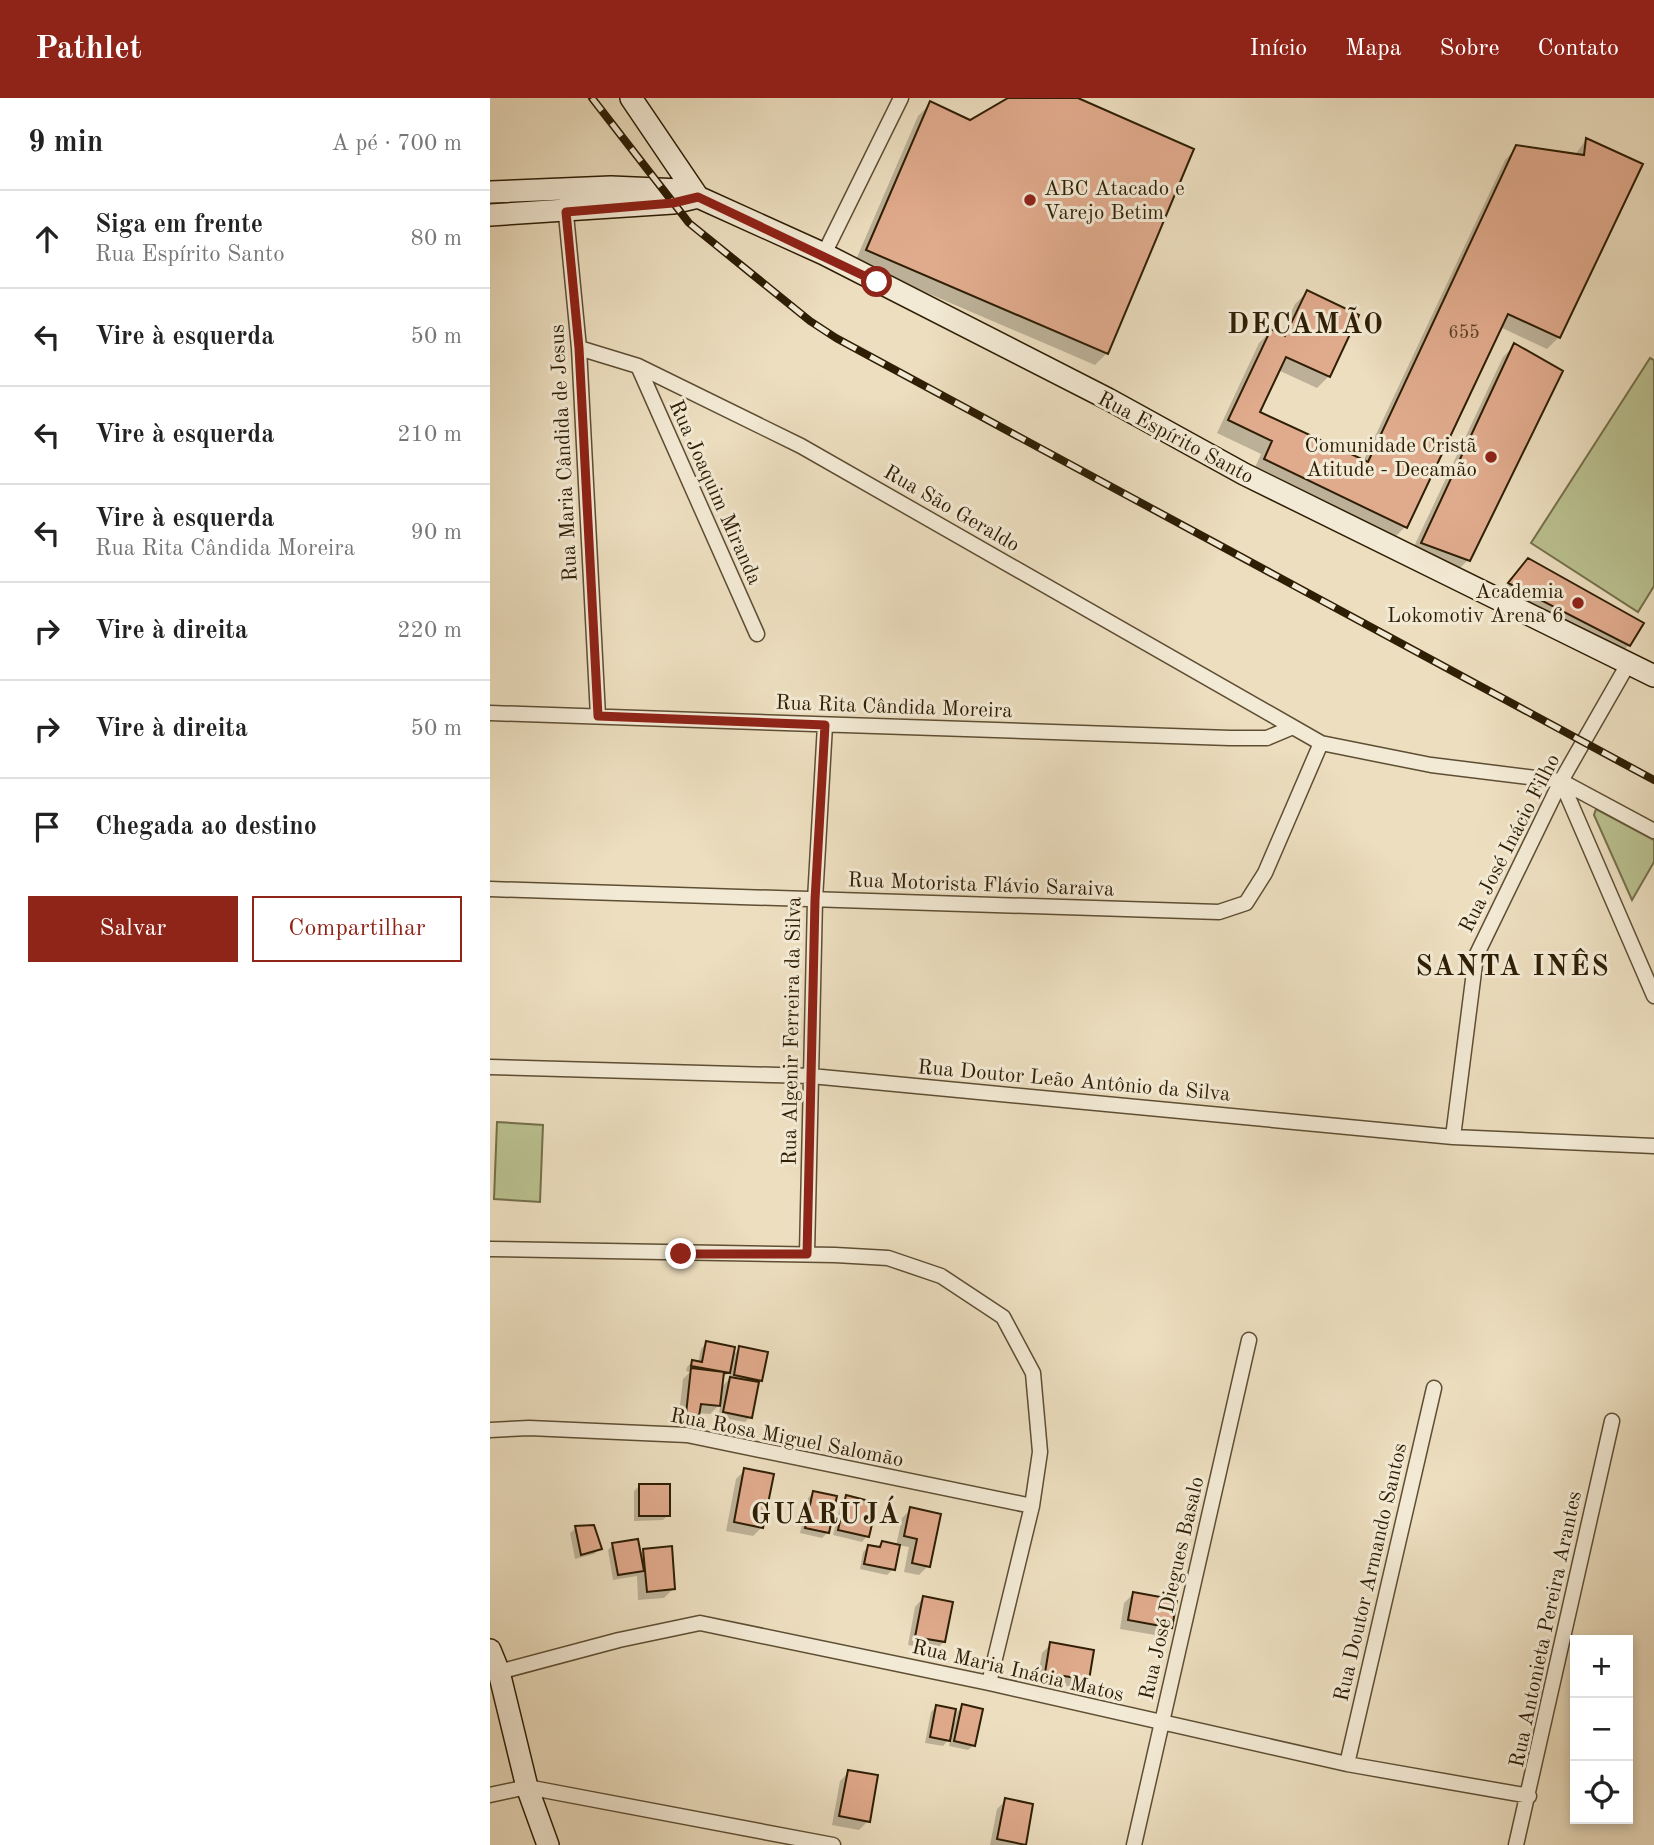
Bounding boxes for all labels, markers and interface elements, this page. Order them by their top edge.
text: Pathlet [35,33,142,66]
text: Início [1250,37,1307,61]
text: Mapa [1345,37,1402,61]
text: Sobre [1440,37,1499,61]
text: Contato [1537,37,1619,61]
text: 9 min [28,128,103,158]
text: A pé · 700 m [331,132,462,155]
place label: ABC Atacado e Varejo Betim [1044,179,1185,224]
marker: ABC Atacado e Varejo Betim [1022,192,1038,208]
text: Siga em frente [95,212,263,238]
icon: ahead [28,220,66,258]
text: 80 m [411,227,462,250]
text: Rua Espírito Santo [95,243,285,266]
route start [861,266,892,297]
district label: DECAMÃO [1227,306,1385,340]
icon: left [28,318,66,356]
text: Vire à esquerda [95,324,275,350]
street label: Rua Maria Cândida de Jesus [547,324,582,582]
house number: 655 [1448,324,1480,342]
text: 50 m [411,325,462,348]
street label: Rua Espírito Santo [1094,388,1257,488]
street label: Rua Joaquim Miranda [664,397,765,588]
icon: left [28,416,66,454]
text: Vire à esquerda [95,422,275,448]
text: 210 m [397,423,462,446]
place label: Comunidade Cristã Atitude - Decamão [1305,436,1477,481]
marker: Comunidade Cristã Atitude - Decamão [1483,449,1499,465]
street label: Rua São Geraldo [880,462,1023,557]
text: Vire à esquerda [95,506,275,532]
icon: left [28,514,66,552]
text: 90 m [411,521,462,544]
text: Rua Rita Cândida Moreira [95,537,355,560]
place label: Academia Lokomotiv Arena 6 [1387,582,1564,627]
marker: Academia Lokomotiv Arena 6 [1570,595,1586,611]
icon: right [28,612,66,650]
text: Vire à direita [95,618,248,644]
text: 220 m [397,619,462,642]
street label: Rua Rita Cândida Moreira [775,693,1013,722]
icon: right [28,710,66,748]
text: Vire à direita [95,716,248,742]
text: 50 m [411,717,462,740]
street label: Rua José Inácio Filho [1456,751,1565,936]
icon: arrive [28,808,66,846]
text: Chegada ao destino [95,814,317,840]
street label: Rua Motorista Flávio Saraiva [847,870,1115,901]
button: Salvar [28,896,238,962]
button: Compartilhar [252,896,462,962]
street label: Rua Algenir Ferreira da Silva [780,896,805,1166]
district label: SANTA INÊS [1415,948,1611,982]
street label: Rua Doutor Leão Antônio da Silva [917,1057,1231,1106]
route end [665,1238,696,1269]
street label: Rua Rosa Miguel Salomão [668,1406,905,1471]
street label: Rua Doutor Armando Santos [1331,1441,1411,1704]
street label: Rua José Diegues Basalo [1137,1475,1208,1702]
street label: Rua Antonieta Pereira Arantes [1507,1489,1586,1769]
district label: GUARUJÁ [751,1495,901,1530]
map controls [1570,1635,1633,1824]
button: + [1570,1635,1633,1698]
street label: Rua Maria Inácia Matos [910,1637,1126,1706]
button: − [1570,1698,1633,1761]
button: locate [1570,1761,1633,1824]

